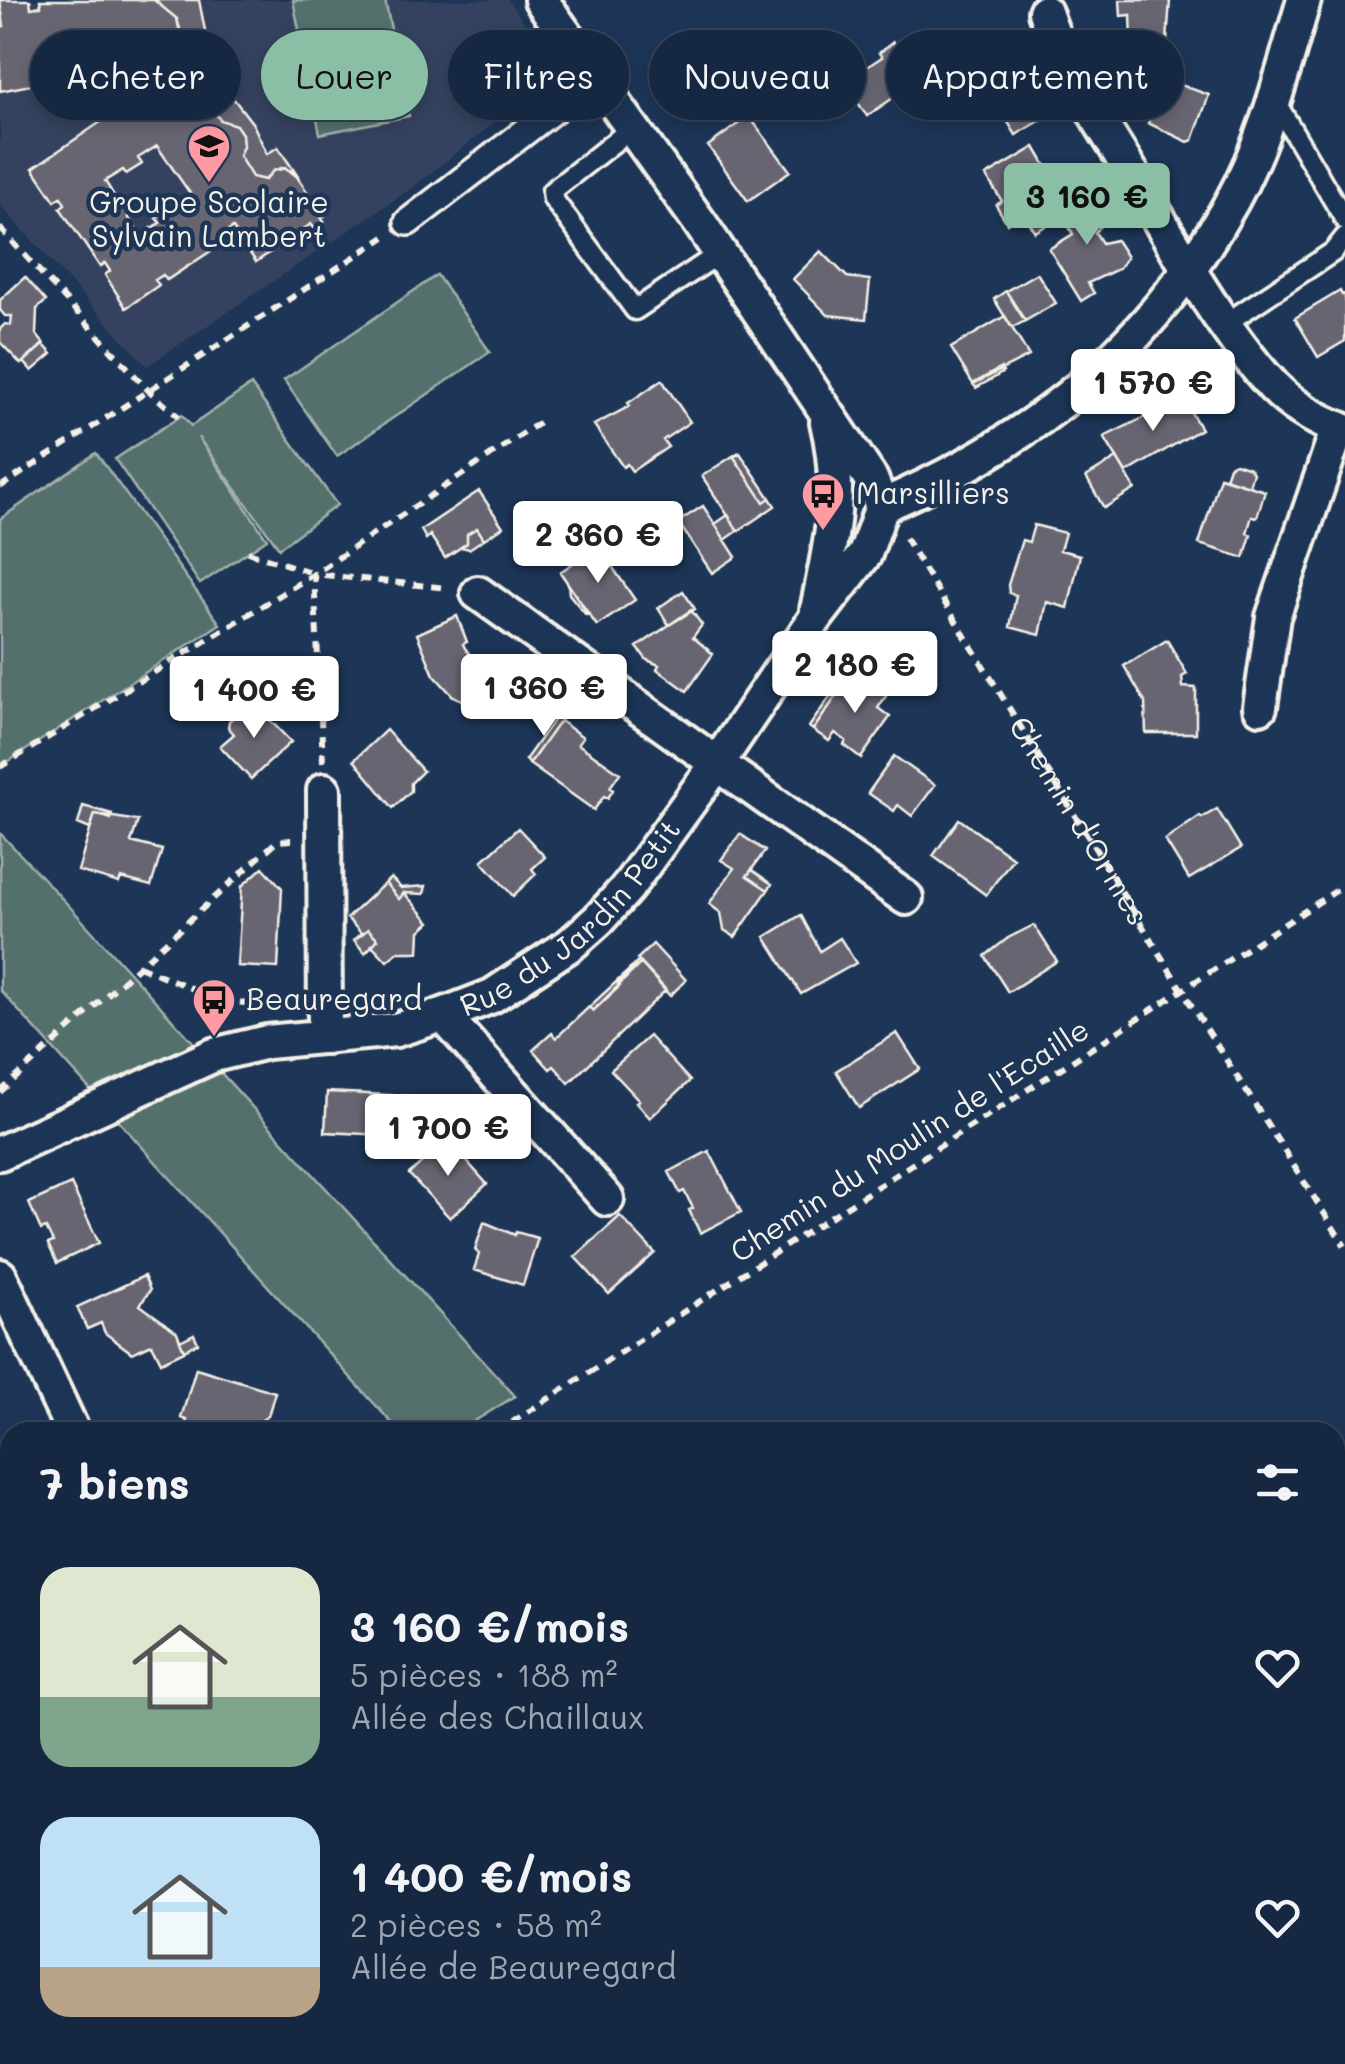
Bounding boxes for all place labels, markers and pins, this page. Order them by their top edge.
school or university icon: Groupe Scolaire Sylvain Lambert [186,123,232,184]
pin: 3 160 € [995,163,1179,248]
place label: Groupe Scolaire Sylvain Lambert [89,181,329,255]
pin: 1 570 € [1061,349,1245,434]
bus stop icon: Marsilliers [800,471,846,532]
place label: Marsilliers [856,472,1010,512]
pin: 2 360 € [506,501,690,586]
pin: 2 180 € [763,631,947,716]
pin: 1 360 € [452,654,636,739]
pin: 1 400 € [162,656,346,741]
bus stop icon: Beauregard [191,977,237,1038]
place label: Beauregard [246,978,422,1018]
pin: 1 700 € [356,1094,540,1179]

